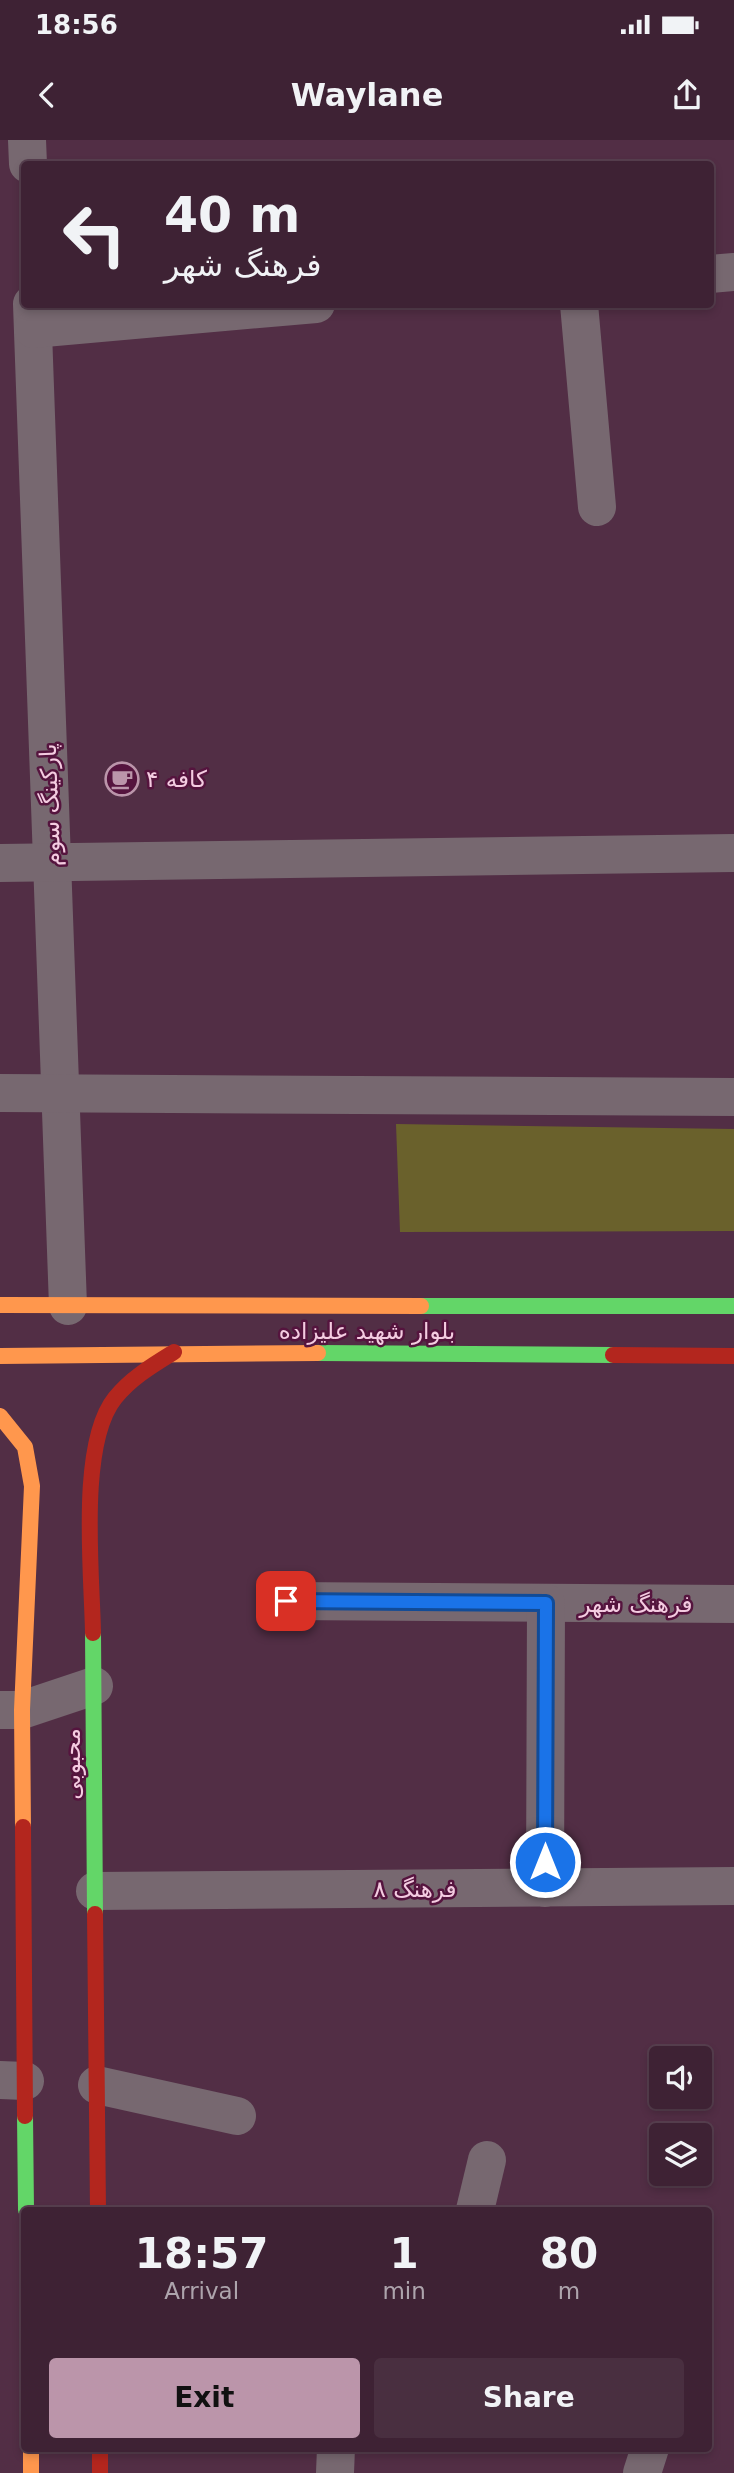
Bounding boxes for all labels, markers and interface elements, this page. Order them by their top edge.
text: 18:56 [35,10,118,40]
icon: back [28,76,66,114]
text: Waylane [291,76,443,114]
icon: share [668,76,706,114]
text: 40 m [164,187,300,244]
icon: left [49,189,140,280]
text: فرهنگ شهر [164,246,322,284]
street label: پارکینگ سوم [35,743,66,867]
cafe icon: کافه ۴ [103,760,141,798]
place label: کافه ۴ [146,766,207,792]
street label: بلوار شهید علیزاده [279,1318,455,1345]
pin [256,1571,316,1631]
icon: arrive [267,1582,305,1620]
street label: فرهنگ شهر [578,1591,693,1618]
street label: محبوبی [59,1728,86,1800]
position arrow [508,1825,582,1899]
street label: فرهنگ ۸ [373,1876,457,1903]
map controls [649,2046,712,2186]
button: sound [649,2046,712,2109]
button: layers [649,2123,712,2186]
text: 18:57 [135,2229,269,2278]
text: 1 [389,2229,419,2278]
text: 80 [540,2229,598,2278]
text: Arrival [164,2278,239,2304]
text: min [382,2278,426,2304]
text: m [558,2278,580,2304]
button: Exit [49,2358,360,2438]
button: Share [374,2358,684,2438]

